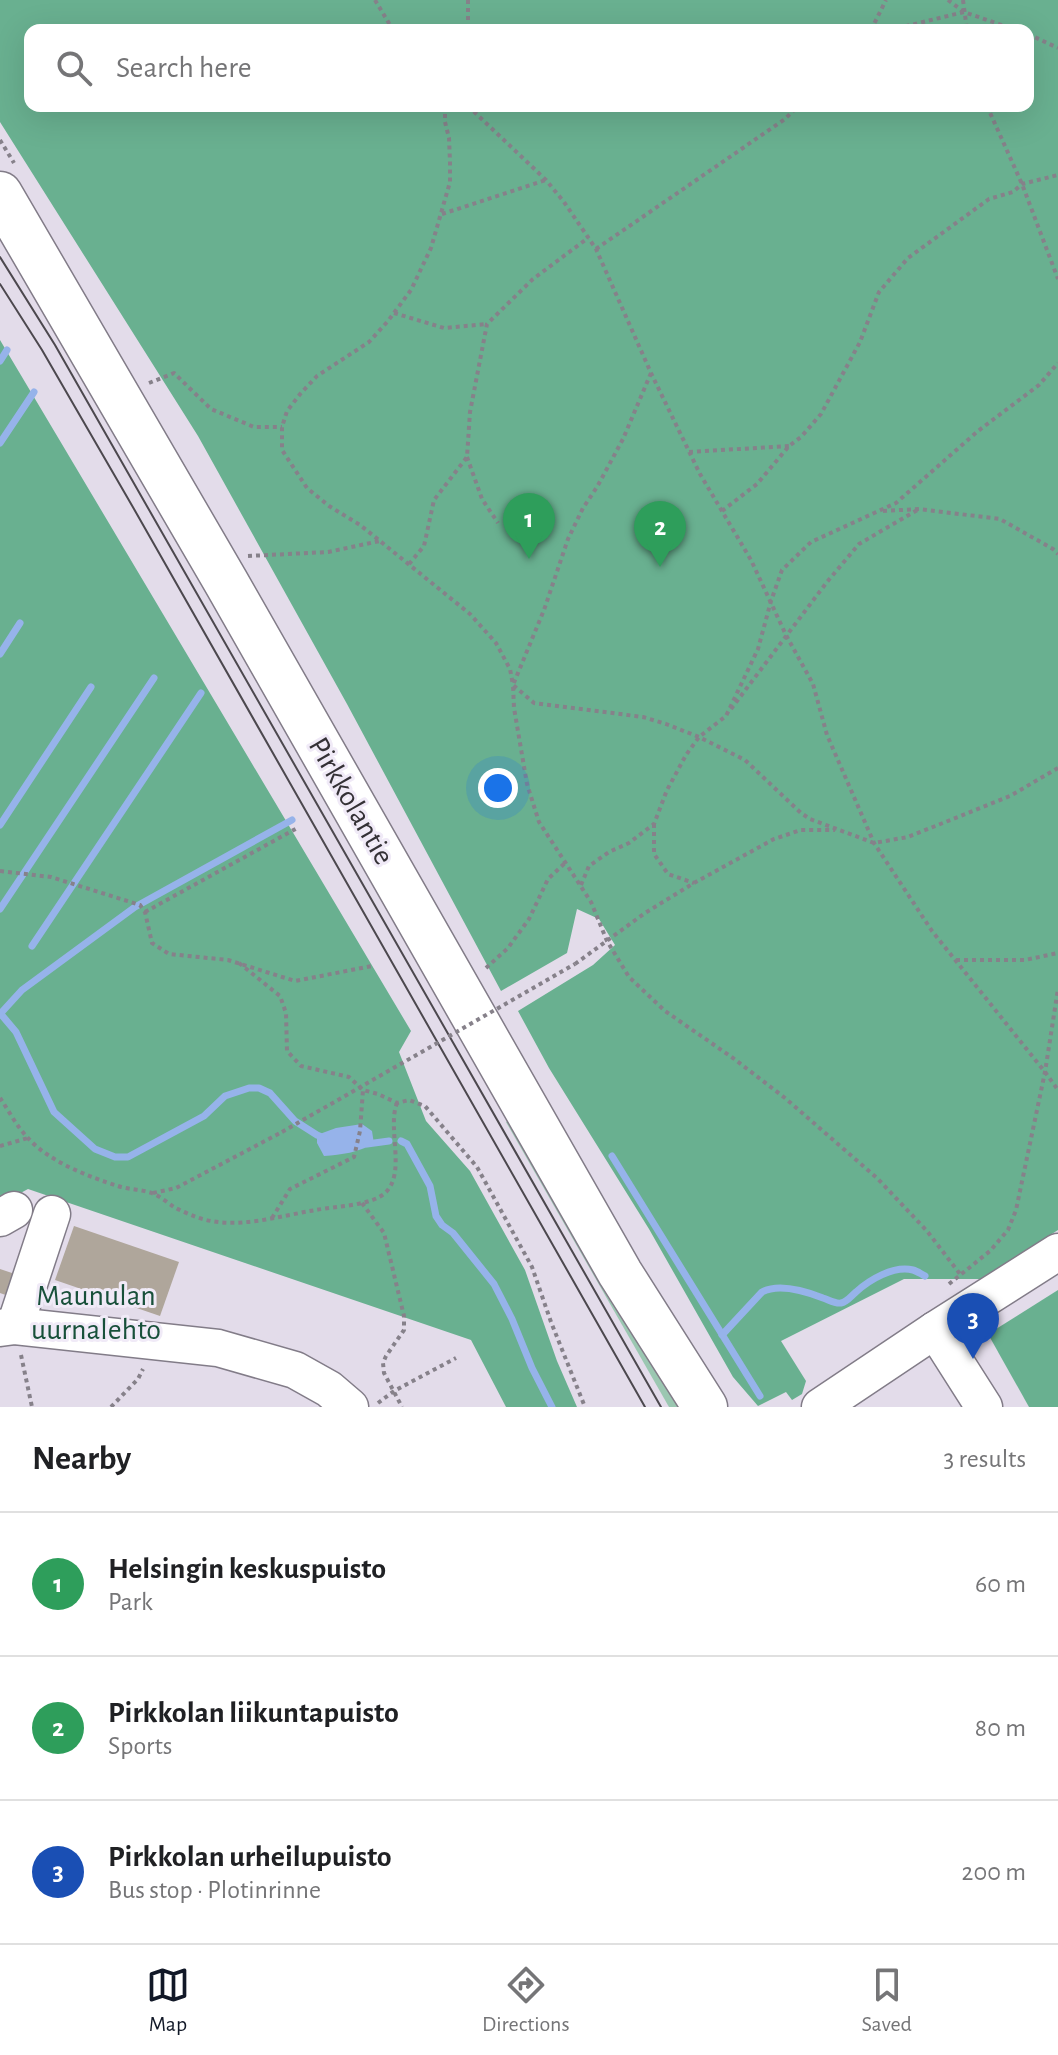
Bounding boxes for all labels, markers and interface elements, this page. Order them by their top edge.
search box [24,24,1034,112]
icon: search [52,46,96,90]
text: Search here [116,53,252,83]
pin: 1 [503,493,555,559]
pin: 2 [634,501,686,567]
street label: Pirkkolantie [303,732,399,870]
your location [478,768,518,808]
park label: Maunulan uurnalehto [31,1281,161,1345]
pin: 3 [947,1293,999,1359]
text: Nearby [32,1442,131,1476]
text: 3 results [943,1446,1026,1472]
text: Helsingin keskuspuisto [108,1554,386,1584]
text: 1 [53,1571,63,1597]
text: 60 m [975,1571,1026,1597]
text: Park [108,1589,153,1615]
text: Pirkkolan liikuntapuisto [108,1698,399,1728]
text: 2 [52,1715,64,1741]
text: 80 m [975,1715,1026,1741]
text: Sports [108,1733,172,1759]
text: Pirkkolan urheilupuisto [108,1842,392,1872]
text: 3 [52,1859,64,1885]
text: 200 m [962,1859,1026,1885]
text: Bus stop · Plotinrinne [108,1877,321,1903]
tab: Map [146,1963,190,2037]
tab: Directions [482,1963,570,2037]
tab: Saved [862,1963,912,2037]

